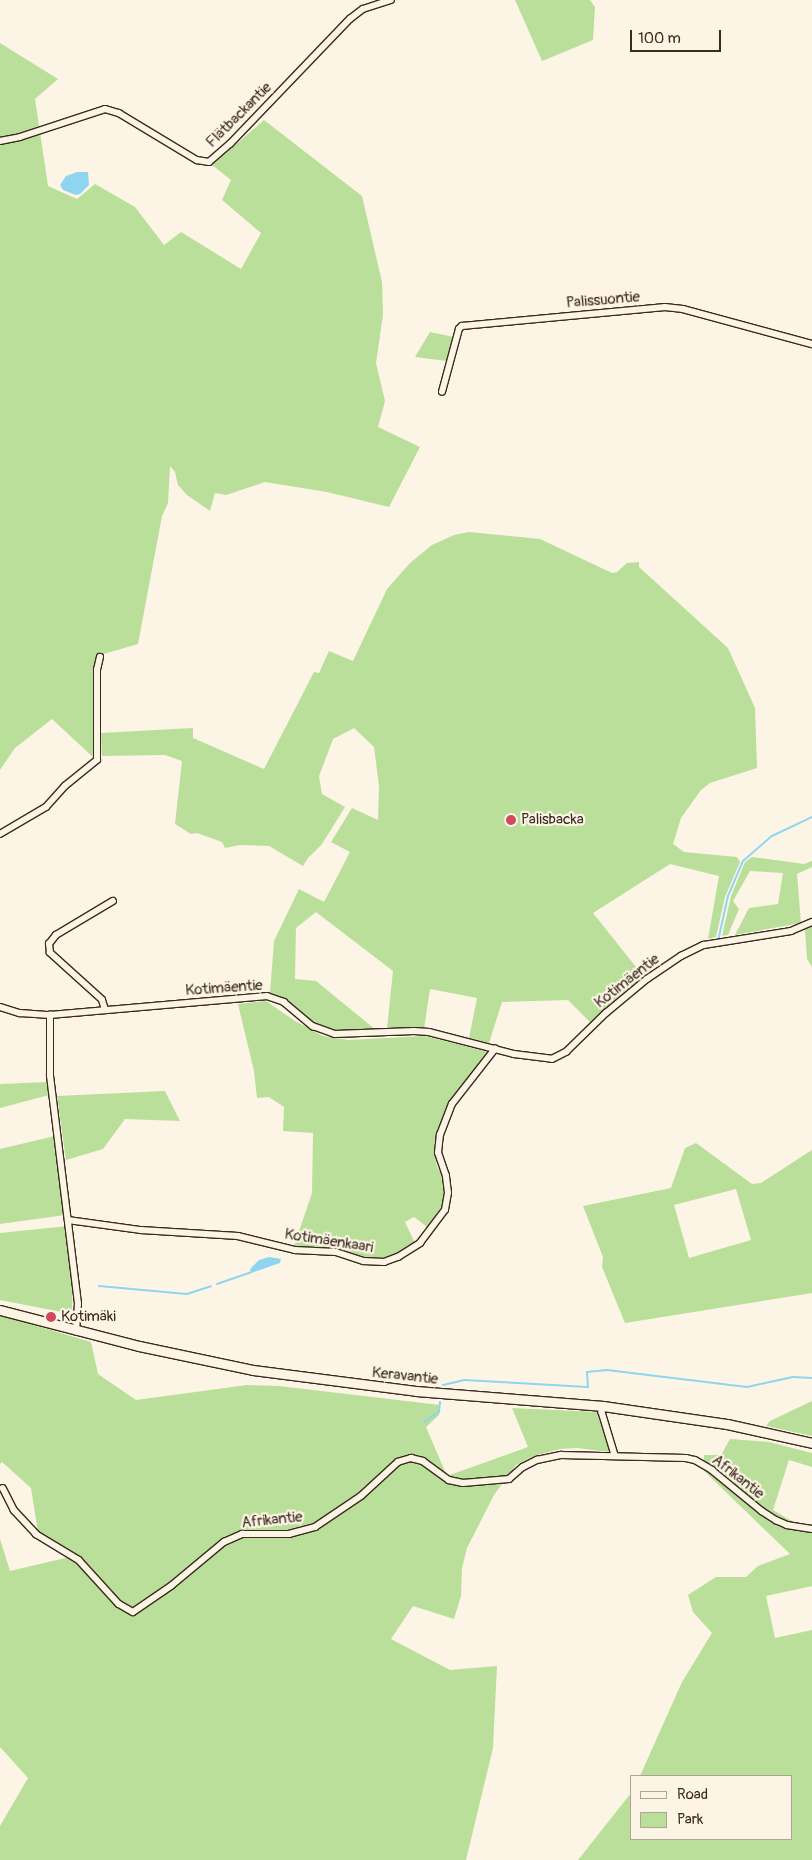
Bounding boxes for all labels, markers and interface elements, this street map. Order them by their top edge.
scale bar [632,20,723,52]
text: 100 m [638,29,681,48]
street label: Flätbackantie [203,79,275,151]
street label: Palissuontie [565,288,641,312]
place label: Palisbacka [521,811,584,829]
marker: Palisbacka [505,814,517,826]
street label: Kotimäentie [591,950,663,1012]
street label: Kotimäentie [185,976,263,1000]
street label: Kotimäenkaari [283,1225,375,1257]
place label: Kotimäki [61,1308,116,1326]
marker: Kotimäki [45,1311,57,1323]
street label: Keravantie [371,1364,439,1388]
street label: Afrikantie [708,1451,768,1503]
street label: Afrikantie [241,1508,303,1532]
legend [630,1775,792,1840]
text: Road [677,1785,708,1804]
text: Park [677,1810,703,1829]

